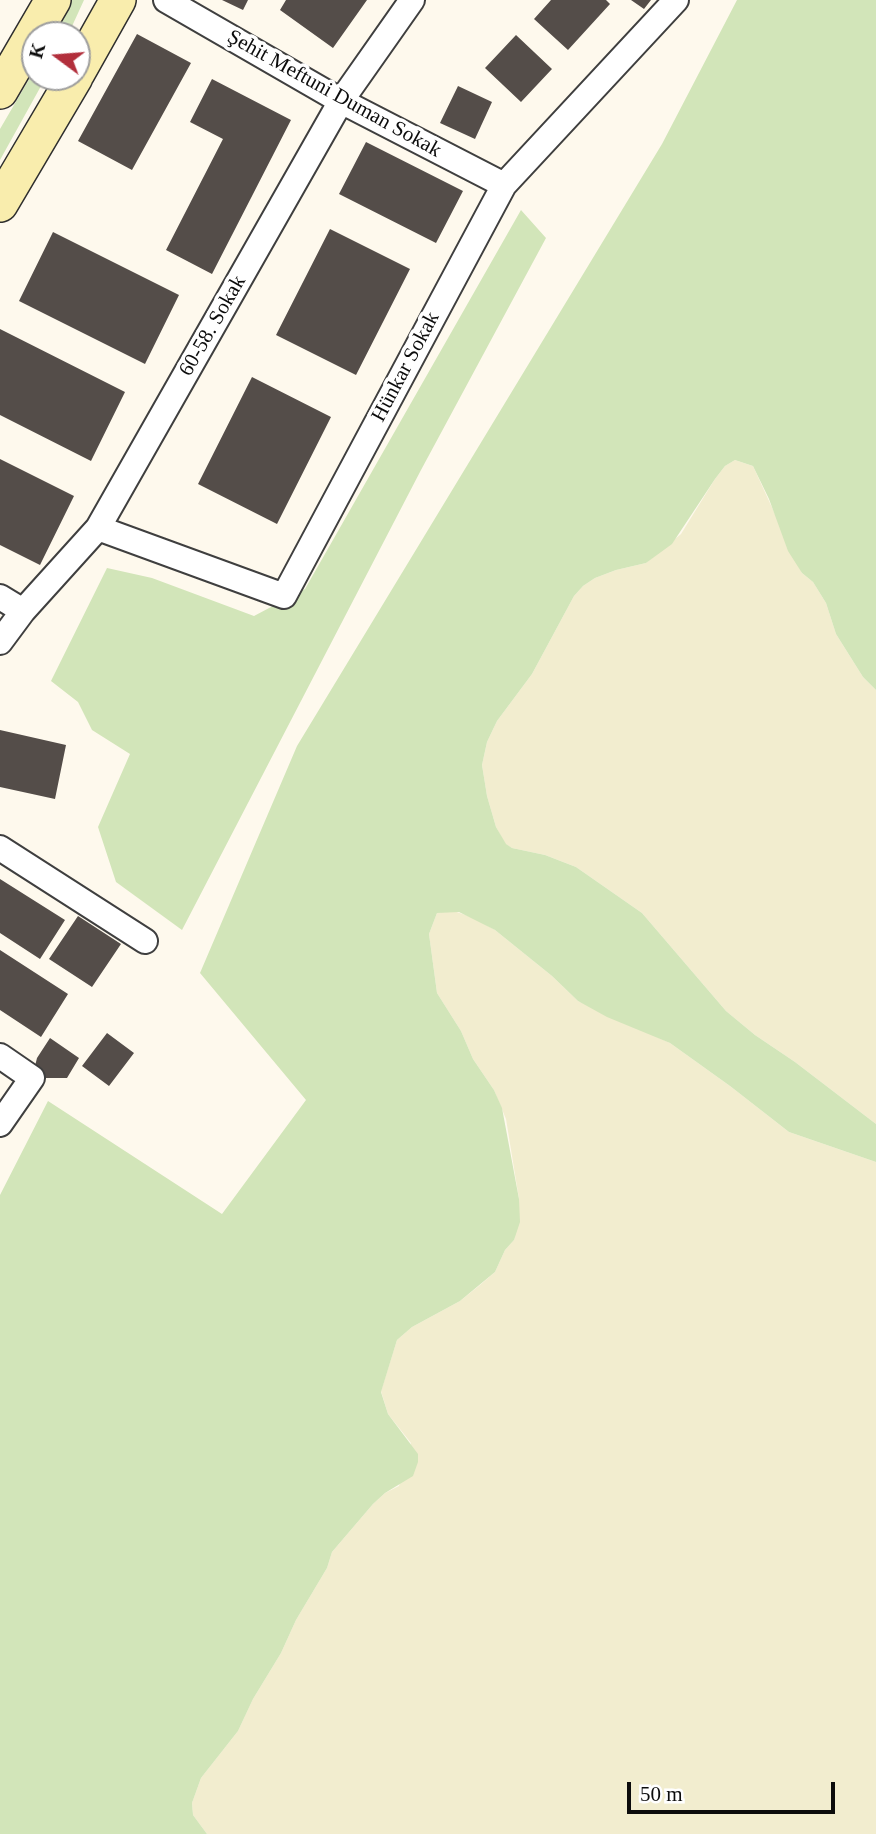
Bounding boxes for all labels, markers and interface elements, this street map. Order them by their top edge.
north arrow [21,21,91,91]
street label: Şehit Meftuni Duman Sokak [223,25,445,163]
text: K [25,41,49,61]
street label: 60-58. Sokak [174,271,252,381]
street label: Hünkar Sokak [367,308,445,426]
scale bar [631,1768,839,1812]
text: 50 m [640,1782,683,1806]

